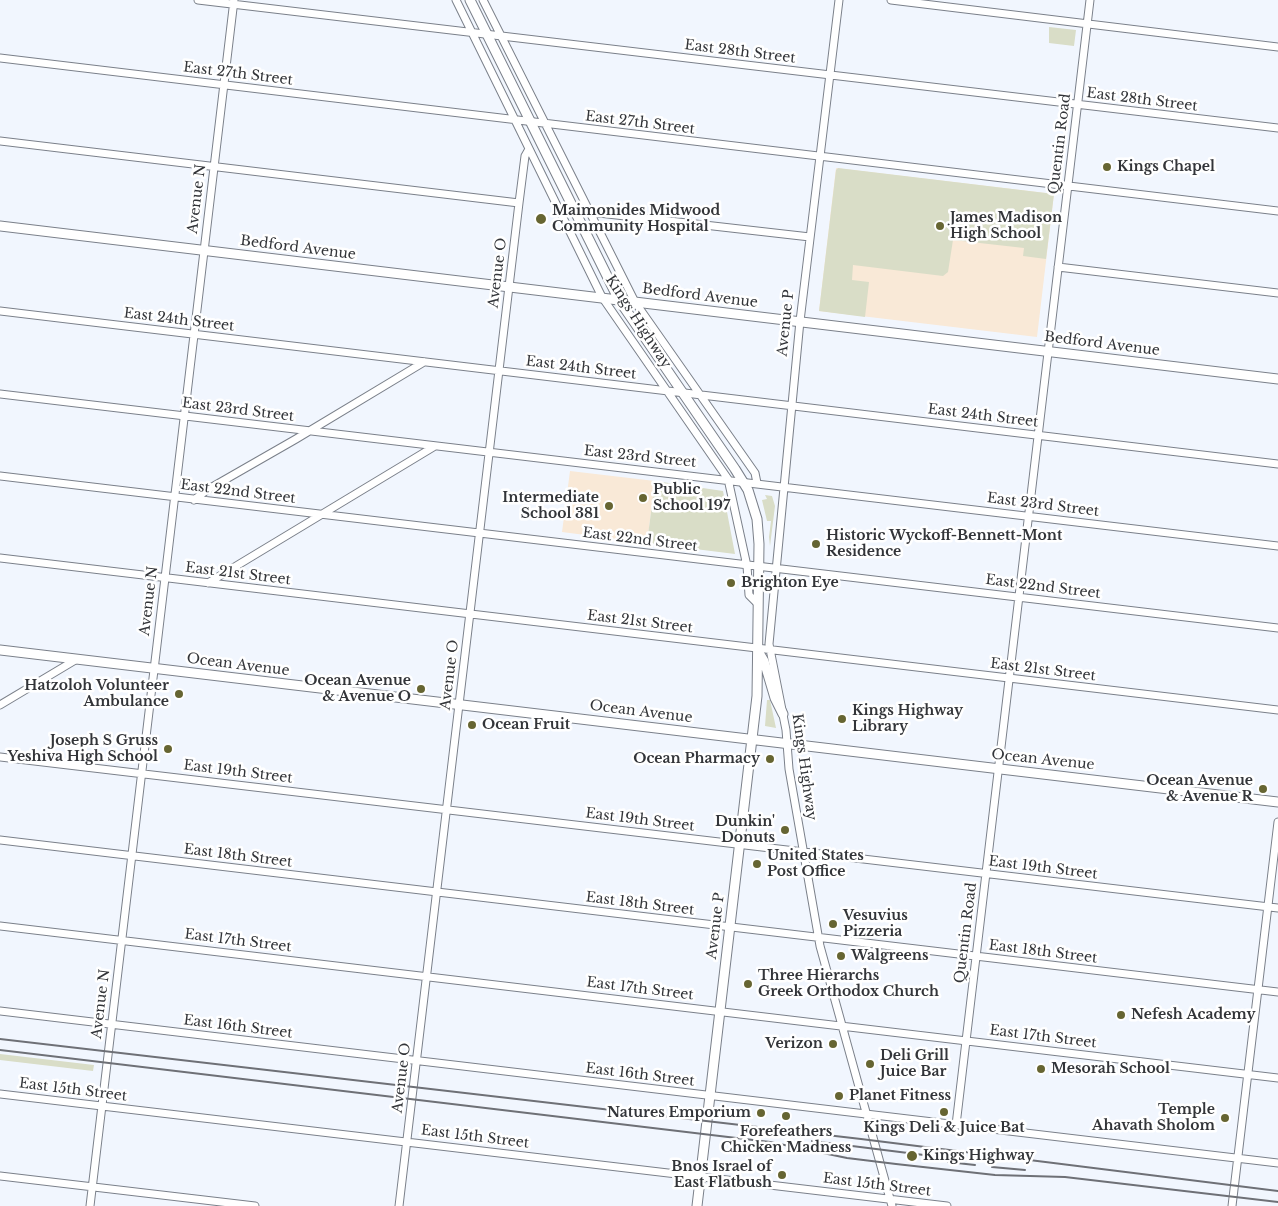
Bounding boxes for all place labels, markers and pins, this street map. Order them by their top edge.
place label: Kings Chapel [1117,159,1215,175]
marker: Kings Chapel [1101,161,1113,173]
place label: Maimonides Midwood Community Hospital [552,203,720,236]
place label: James Madison High School [950,210,1062,242]
marker: Maimonides Midwood Community Hospital [534,212,548,226]
marker: James Madison High School [934,220,946,232]
place label: Public School 197 [653,482,730,514]
place label: Intermediate School 381 [502,490,599,522]
marker: Public School 197 [637,492,649,504]
marker: Intermediate School 381 [603,500,615,512]
place label: Historic Wyckoff-Bennett-Mont Residence [826,528,1062,560]
marker: Historic Wyckoff-Bennett-Mont Residence [810,538,822,550]
place label: Brighton Eye [741,575,839,591]
marker: Brighton Eye [725,577,737,589]
place label: Ocean Avenue & Avenue O [304,673,411,706]
place label: Hatzoloh Volunteer Ambulance [24,678,169,710]
marker: Ocean Avenue & Avenue O [415,683,427,695]
marker: Hatzoloh Volunteer Ambulance [173,688,185,700]
place label: Kings Highway Library [852,703,963,736]
marker: Kings Highway Library [836,713,848,725]
place label: Ocean Fruit [482,717,570,733]
marker: Ocean Fruit [466,719,478,731]
place label: Joseph S Gruss Yeshiva High School [8,733,158,766]
marker: Joseph S Gruss Yeshiva High School [162,743,174,755]
place label: Ocean Pharmacy [633,751,760,767]
marker: Ocean Pharmacy [764,753,776,765]
place label: Ocean Avenue & Avenue R [1146,773,1253,806]
marker: Ocean Avenue & Avenue R [1257,783,1269,795]
place label: Dunkin' Donuts [715,814,775,846]
marker: Dunkin' Donuts [779,824,791,836]
place label: United States Post Office [767,848,864,880]
marker: United States Post Office [751,858,763,870]
place label: Vesuvius Pizzeria [843,908,908,940]
marker: Vesuvius Pizzeria [827,918,839,930]
place label: Walgreens [851,948,928,964]
marker: Walgreens [835,950,847,962]
place label: Three Hierarchs Greek Orthodox Church [758,968,939,1000]
marker: Three Hierarchs Greek Orthodox Church [742,978,754,990]
place label: Nefesh Academy [1131,1007,1256,1023]
marker: Nefesh Academy [1115,1009,1127,1021]
place label: Verizon [765,1036,823,1052]
marker: Verizon [827,1038,839,1050]
place label: Deli Grill Juice Bar [880,1048,949,1080]
marker: Deli Grill Juice Bar [864,1058,876,1070]
place label: Mesorah School [1051,1061,1170,1077]
marker: Mesorah School [1035,1063,1047,1075]
place label: Planet Fitness [849,1088,951,1104]
marker: Planet Fitness [833,1090,845,1102]
place label: Temple Ahavath Sholom [1092,1102,1215,1134]
place label: Natures Emporium [607,1105,751,1121]
marker: Kings Deli & Juice Bat [938,1106,950,1118]
marker: Natures Emporium [755,1107,767,1119]
marker: Forefeathers Chicken Madness [780,1110,792,1122]
marker: Temple Ahavath Sholom [1219,1112,1231,1124]
place label: Kings Deli & Juice Bat [863,1120,1025,1136]
place label: Forefeathers Chicken Madness [721,1124,851,1156]
place label: Kings Highway [923,1148,1034,1164]
marker: Kings Highway [905,1149,919,1163]
place label: Bnos Israel of East Flatbush [671,1159,772,1192]
marker: Bnos Israel of East Flatbush [776,1169,788,1181]

